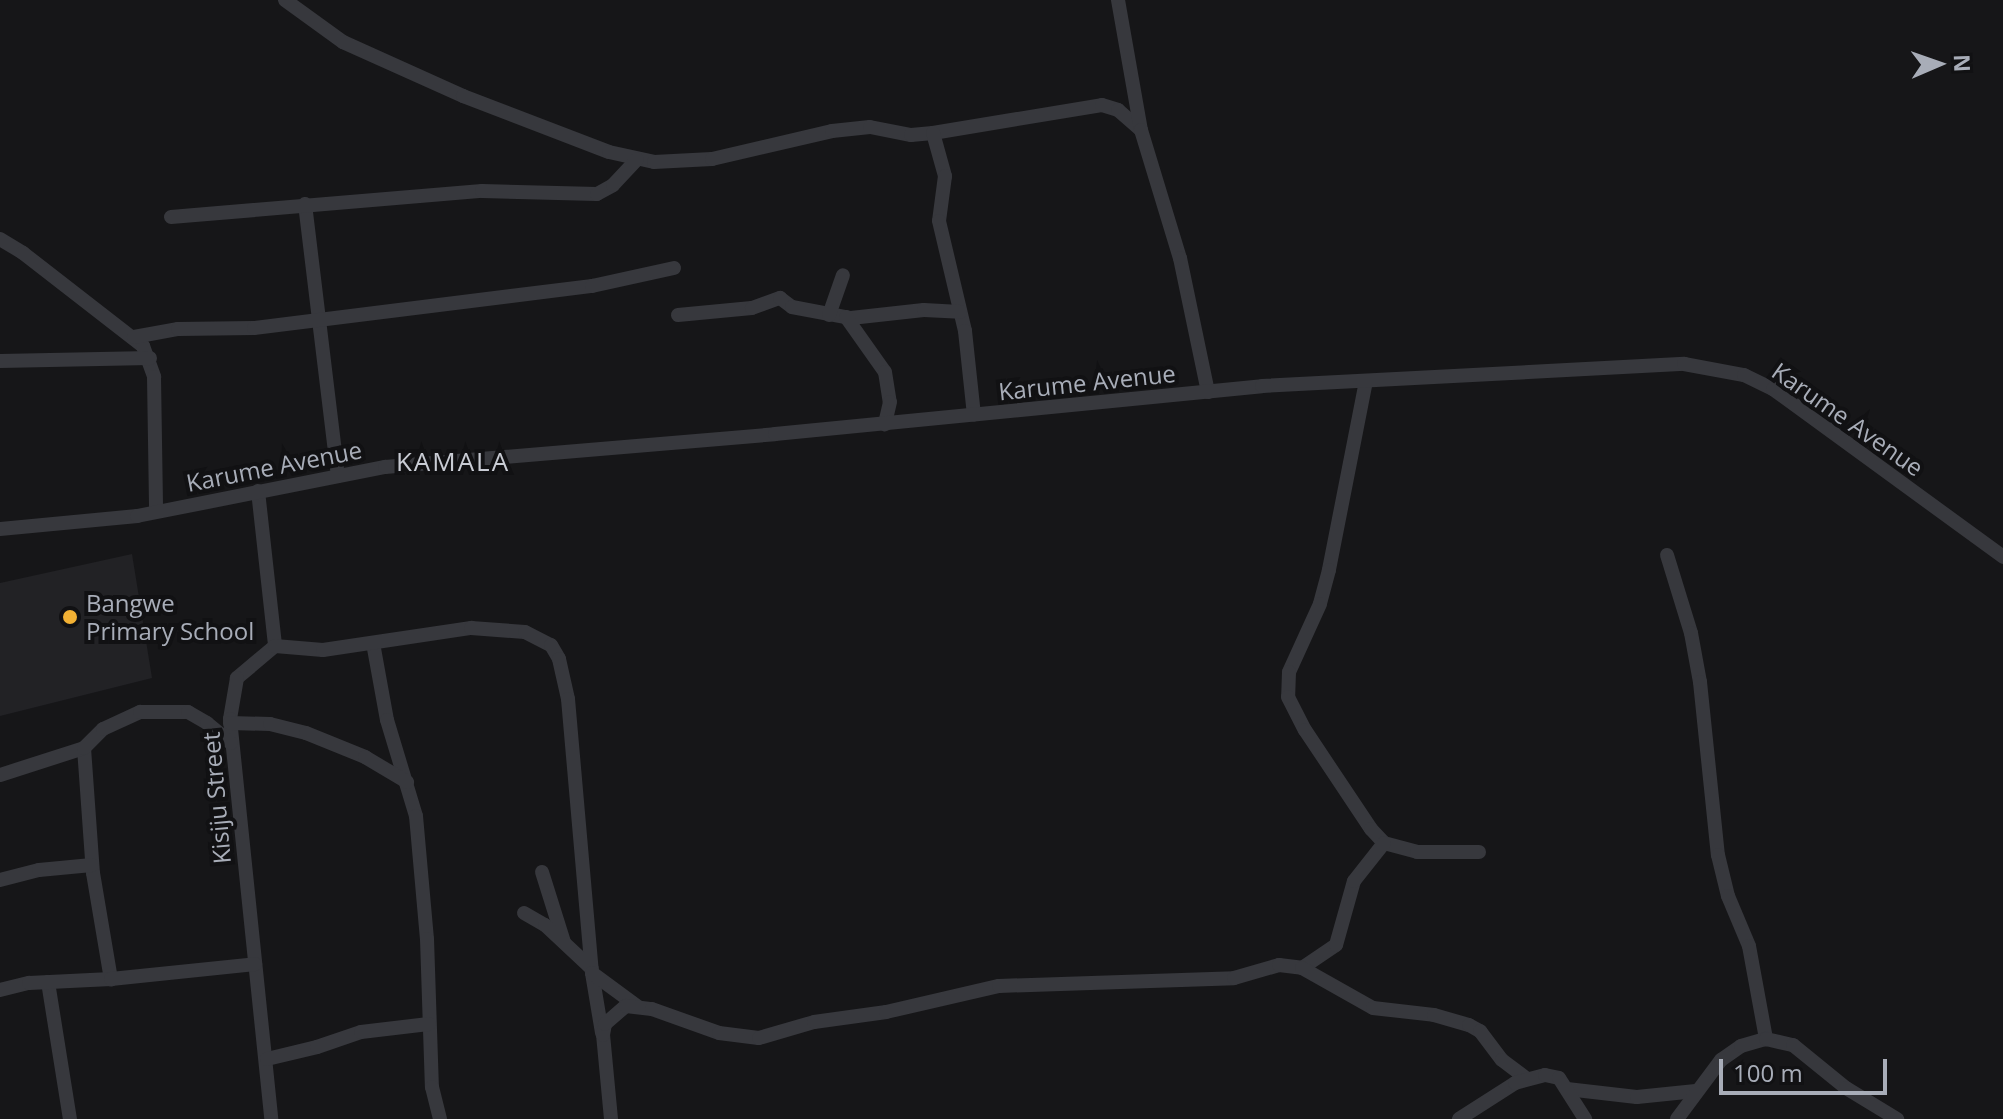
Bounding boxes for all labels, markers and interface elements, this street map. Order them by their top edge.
north arrow [1899,24,1979,104]
text: N [1948,54,1978,73]
street label: Karume Avenue [1767,356,1929,482]
street label: Karume Avenue [997,358,1177,406]
street label: Karume Avenue [184,435,364,497]
district label: KAMALA [396,446,510,478]
place label: Bangwe Primary School [86,589,254,645]
marker: Bangwe Primary School [61,608,79,626]
street label: Kisiju Street [196,731,236,865]
scale bar [1723,1043,1891,1093]
text: 100 m [1733,1056,1803,1089]

